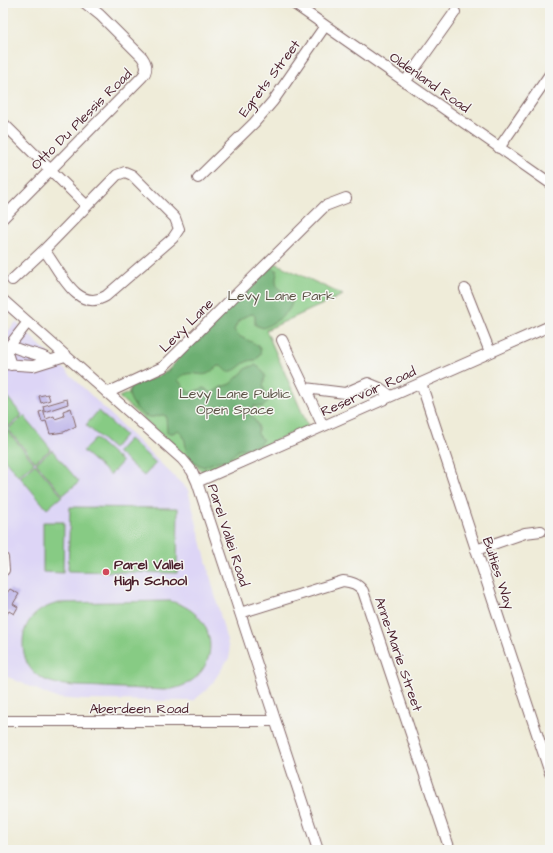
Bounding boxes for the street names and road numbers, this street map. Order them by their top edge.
street label: Egrets Street [234,35,306,121]
street label: Oldenland Road [385,47,474,118]
street label: Otto Du Plessis Road [27,65,137,175]
street label: Levy Lane [155,294,219,357]
street label: Reservoir Road [317,362,419,422]
street label: Parel Vallei Road [202,481,254,589]
street label: Bulties Way [477,534,519,612]
street label: Anne-Marie Street [369,594,427,715]
street label: Aberdeen Road [89,699,189,719]

